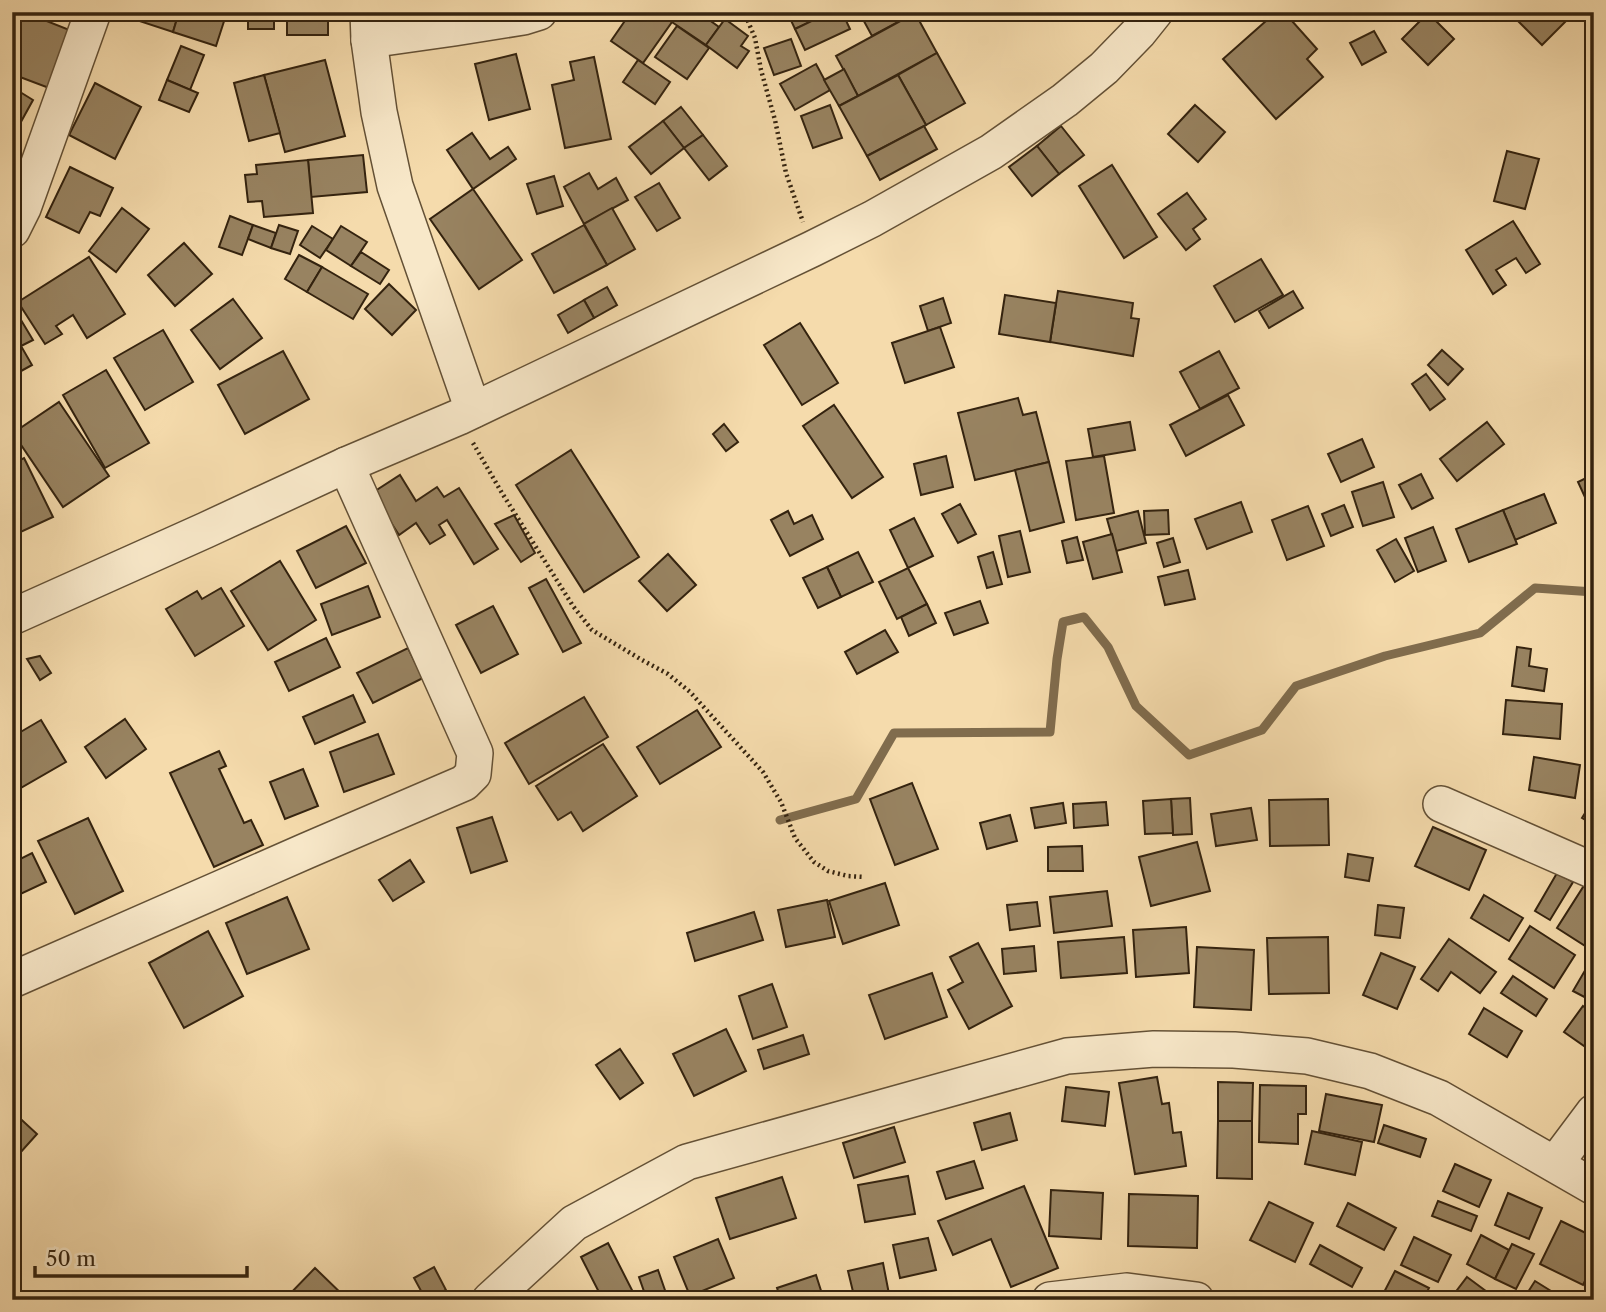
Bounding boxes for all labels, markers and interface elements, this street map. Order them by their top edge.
scale bar [35,1235,247,1279]
text: 50 m [46,1246,96,1271]

